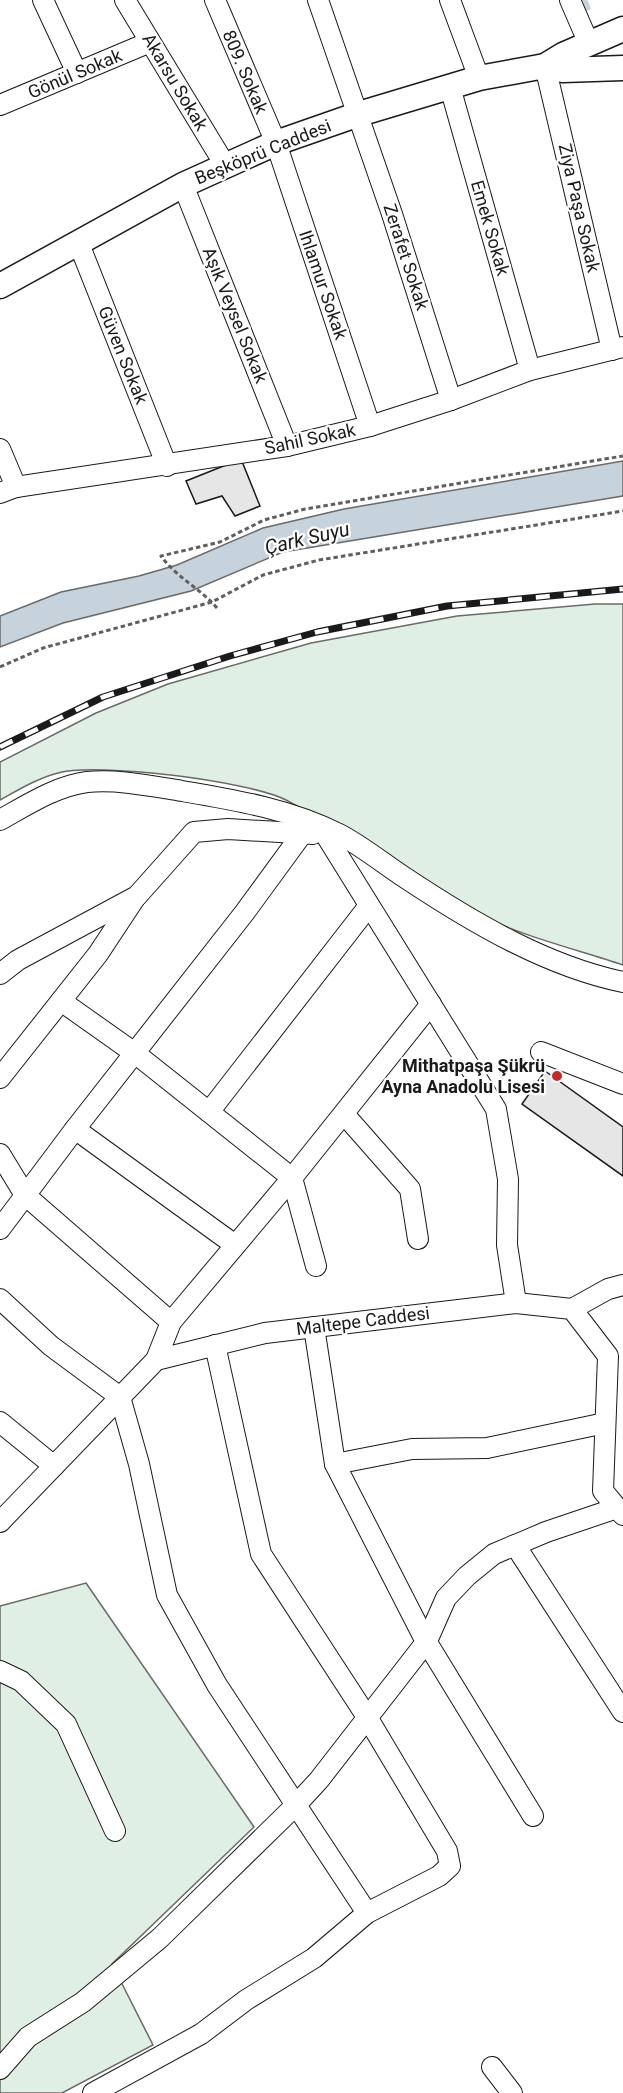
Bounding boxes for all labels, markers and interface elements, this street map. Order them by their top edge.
street label: 809. Sokak [218,27,273,117]
street label: Akarsu Sokak [138,29,213,135]
street label: Gönül Sokak [25,44,126,103]
street label: Beşköprü Caddesi [192,115,334,188]
street label: Ziya Paşa Sokak [554,142,605,275]
street label: Emek Sokak [467,178,514,279]
street label: Zerafet Sokak [379,201,434,314]
street label: Ihlamur Sokak [295,227,352,343]
street label: Aşık Veysel Sokak [199,244,273,387]
street label: Güven Sokak [94,303,153,408]
street label: Sahil Sokak [262,418,358,458]
water label: Çark Suyu [262,516,352,559]
place label: Mithatpaşa Şükrü Ayna Anadolu Lisesi [381,1055,545,1097]
marker: Mithatpaşa Şükrü Ayna Anadolu Lisesi [550,1069,564,1083]
street label: Maltepe Caddesi [295,1302,431,1339]

